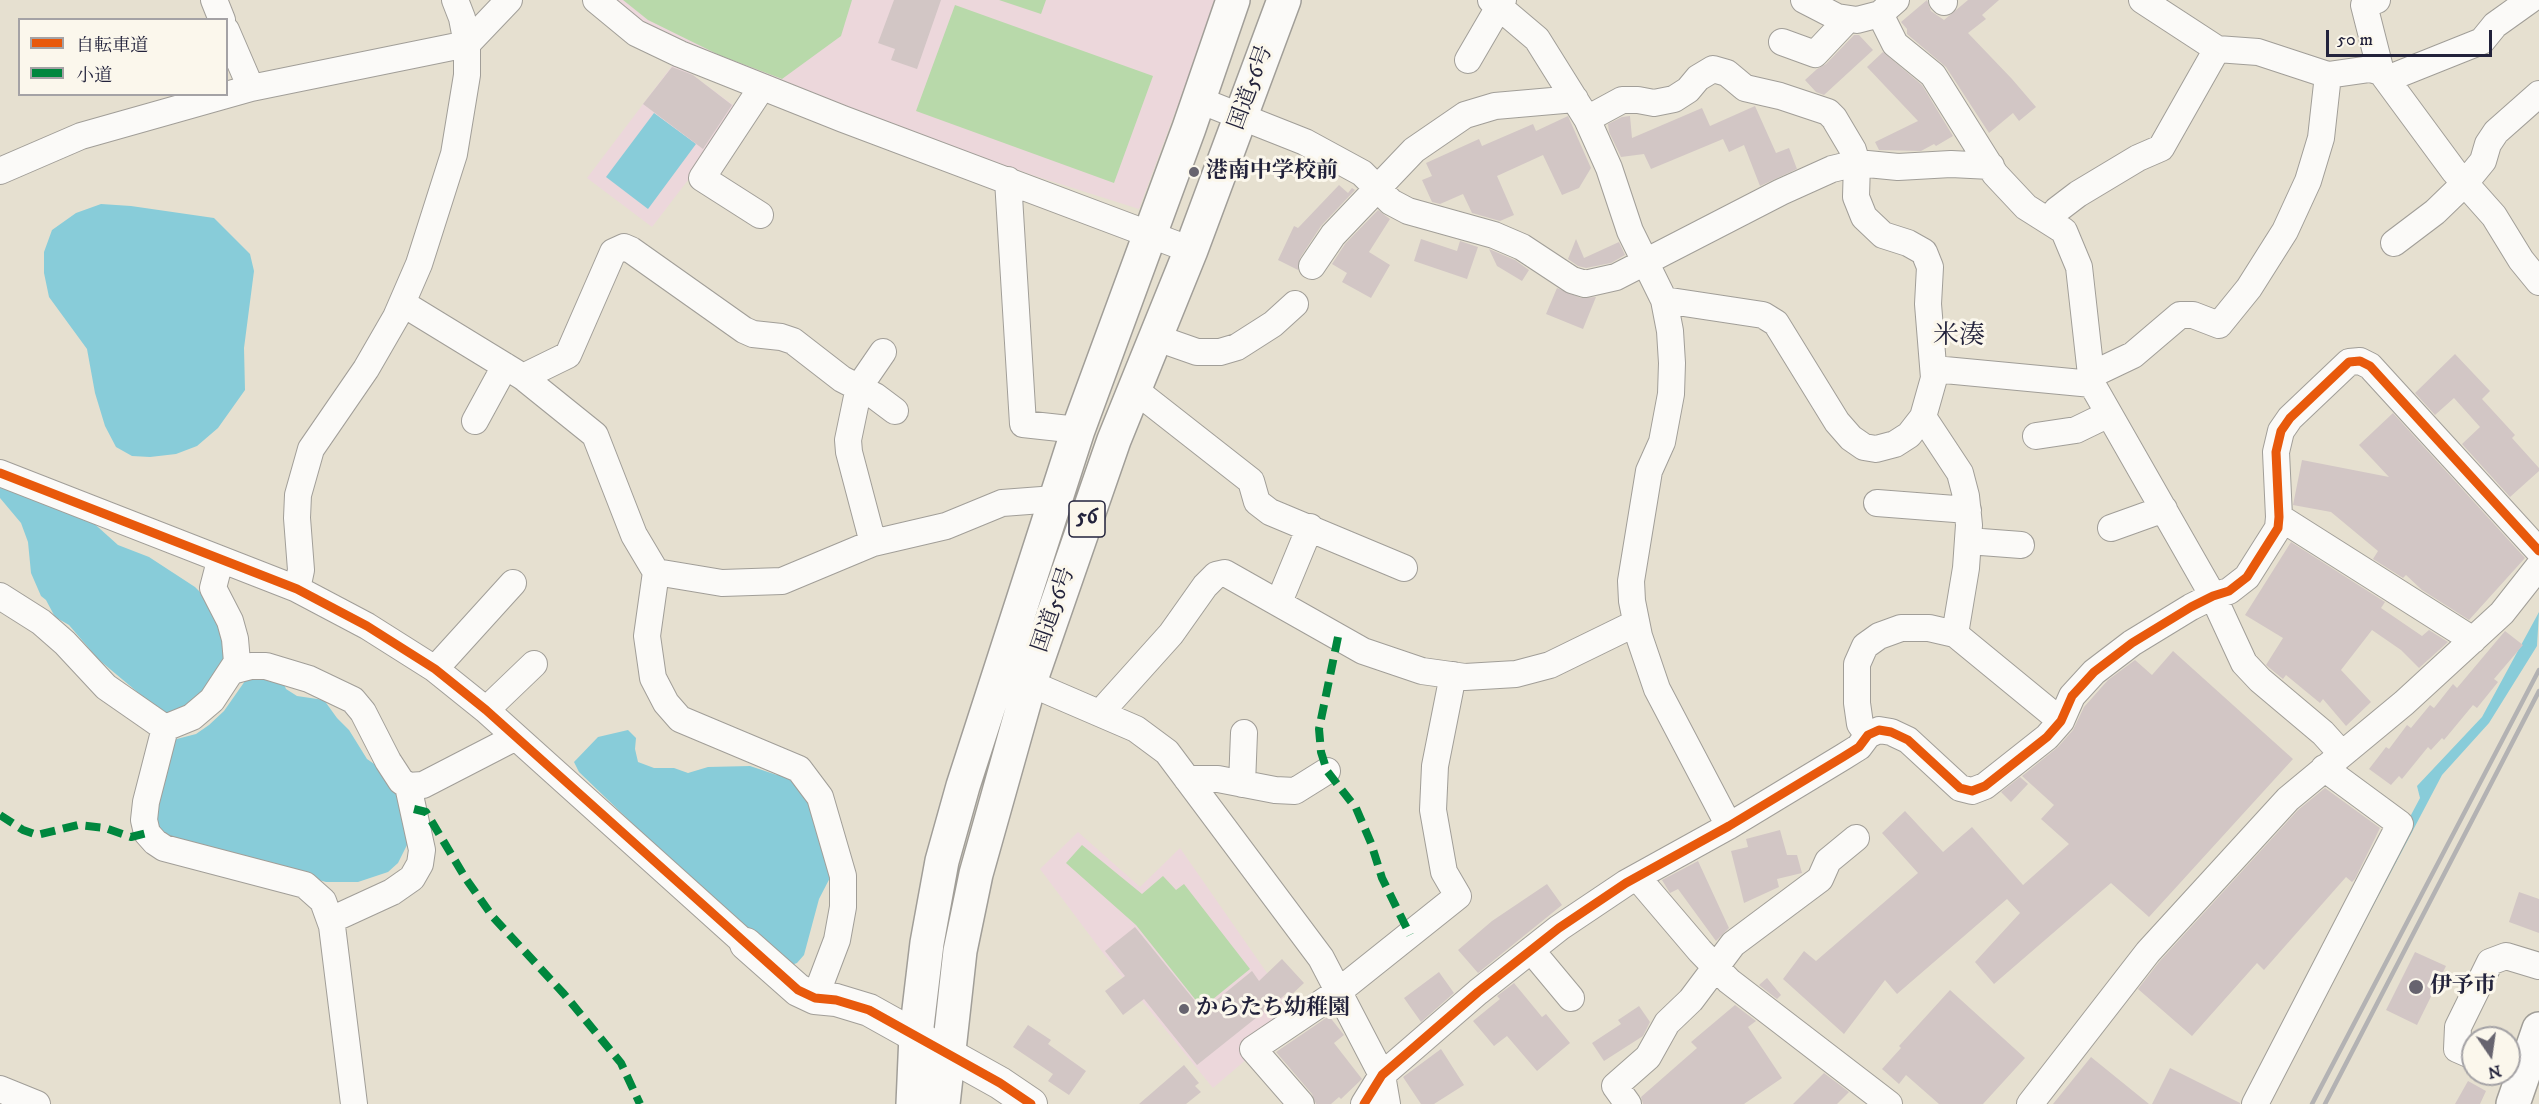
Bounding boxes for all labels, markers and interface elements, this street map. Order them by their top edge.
legend [18,18,228,96]
scale bar [2329,18,2496,56]
text: 50 m [2337,29,2373,51]
text: 自転車道 [76,35,148,57]
street label: 国道56号 [1224,42,1280,134]
text: 小道 [76,65,112,87]
place label: 港南中学校前 [1206,159,1338,185]
marker: 港南中学校前 [1187,165,1201,179]
district label: 米湊 [1933,322,1985,354]
road number: 56 [1069,501,1105,537]
street label: 国道56号 [1028,564,1082,656]
place label: 伊予市 [2430,974,2496,1000]
marker: 伊予市 [2407,978,2425,996]
place label: からたち幼稚園 [1196,996,1350,1022]
marker: からたち幼稚園 [1177,1002,1191,1016]
north arrow [2461,1026,2521,1086]
text: N [2486,1060,2503,1083]

